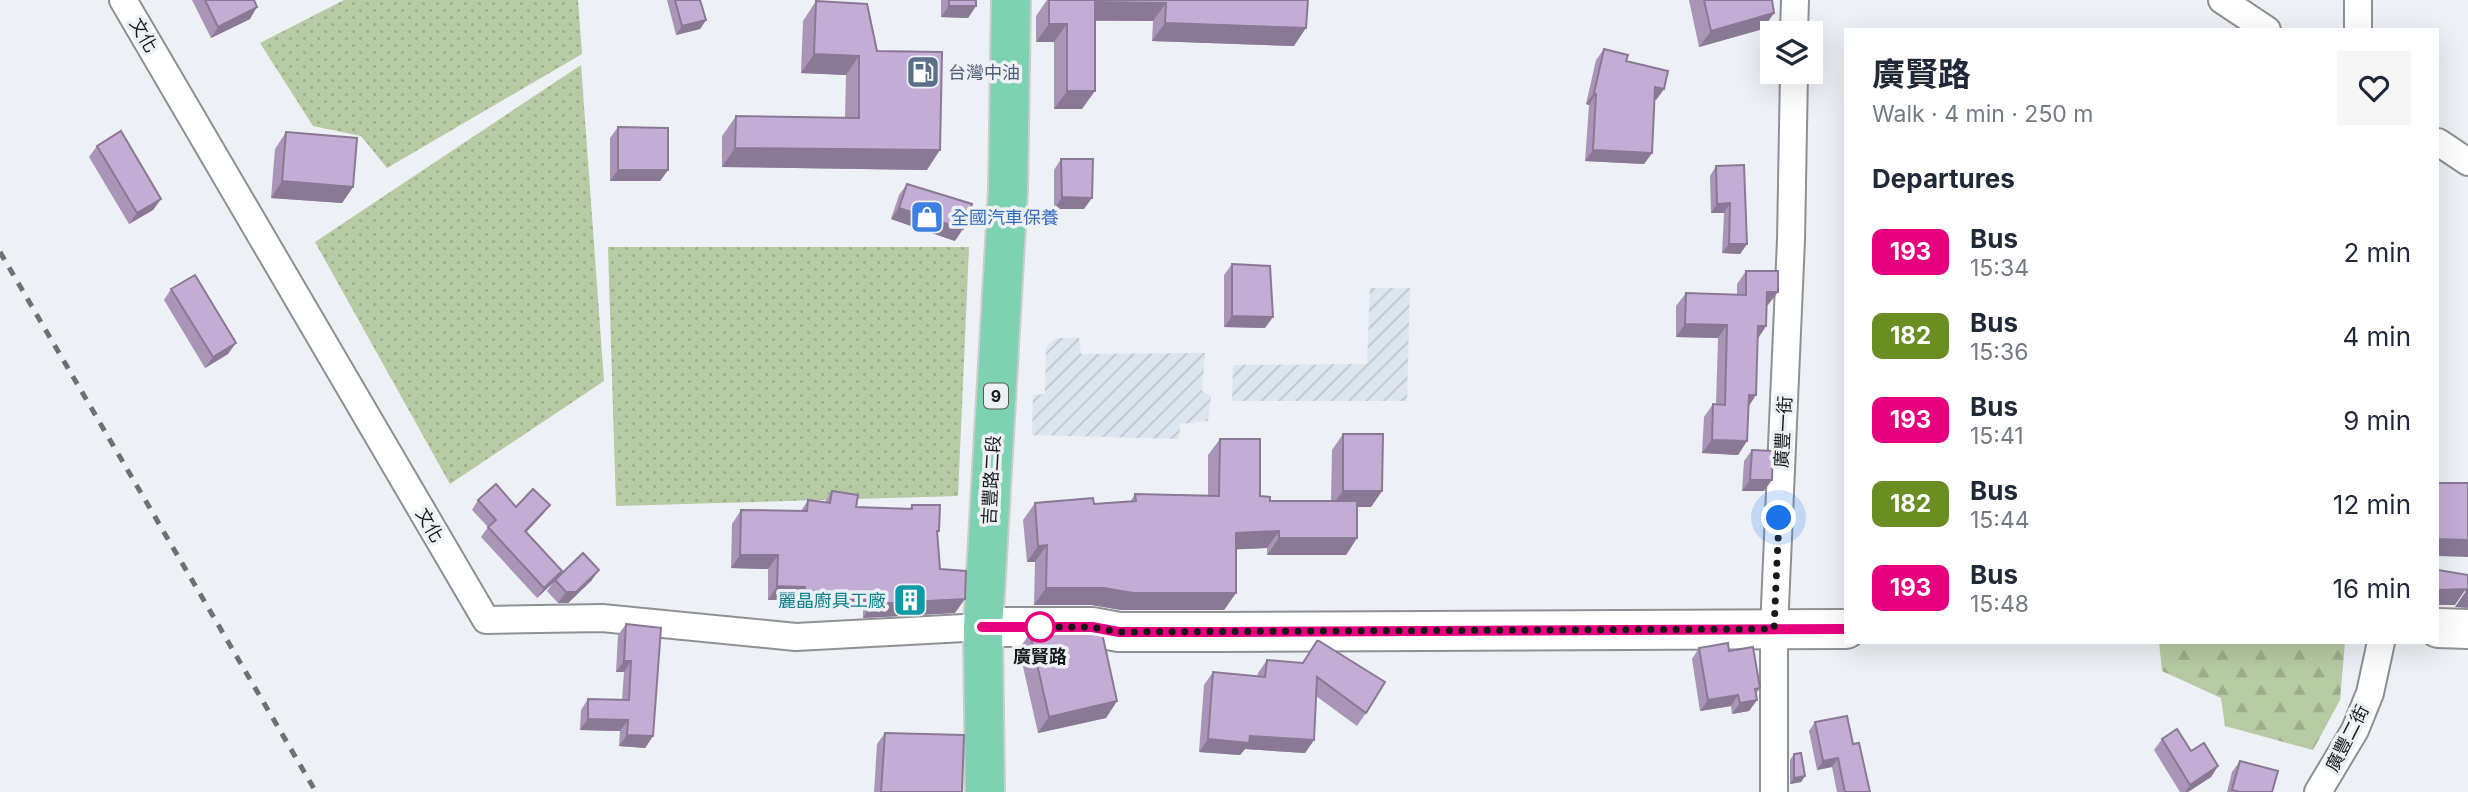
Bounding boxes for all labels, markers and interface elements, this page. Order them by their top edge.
street label: 文化 [126,14,162,56]
map controls [1760,21,1823,84]
button: layers [1760,21,1823,84]
button: heart [2337,51,2411,125]
fuel station icon: 台灣中油 [904,53,942,91]
text: 廣賢路 [1872,54,1971,94]
place label: 台灣中油 [948,62,1020,83]
text: Walk · 4 min · 250 m [1872,100,2094,128]
text: Departures [1872,163,2015,194]
shop icon: 全國汽車保養 [908,198,946,236]
place label: 全國汽車保養 [951,207,1059,228]
text: Bus [1970,223,2018,254]
text: 193 [1890,237,1931,266]
text: 2 min [2343,237,2411,268]
text: 15:34 [1970,254,2029,282]
text: Bus [1970,307,2018,338]
text: 182 [1890,321,1931,350]
text: 4 min [2342,321,2411,352]
text: 15:36 [1970,338,2028,366]
road number: 9 [984,384,1008,408]
text: Bus [1970,391,2018,422]
street label: 廣豐一街 [1771,395,1795,469]
text: 193 [1890,405,1931,434]
text: 9 min [2343,405,2411,436]
text: 15:41 [1970,422,2024,450]
street label: 吉豐路二段 [978,435,1004,525]
text: Bus [1970,475,2018,506]
text: 182 [1890,489,1931,518]
text: 12 min [2333,489,2411,520]
your location [1761,500,1796,535]
street label: 文化 [412,504,448,546]
text: 15:44 [1970,506,2030,534]
text: Bus [1970,559,2018,590]
text: 193 [1890,573,1931,602]
text: 16 min [2333,573,2411,604]
building icon: 麗晶廚具工廠 [891,581,929,619]
place label: 麗晶廚具工廠 [778,590,886,611]
text: 15:48 [1970,590,2029,618]
marker: 廣賢路 [1025,612,1055,642]
place label: 廣賢路 [1013,646,1067,667]
street label: 廣豐二街 [2321,701,2373,775]

